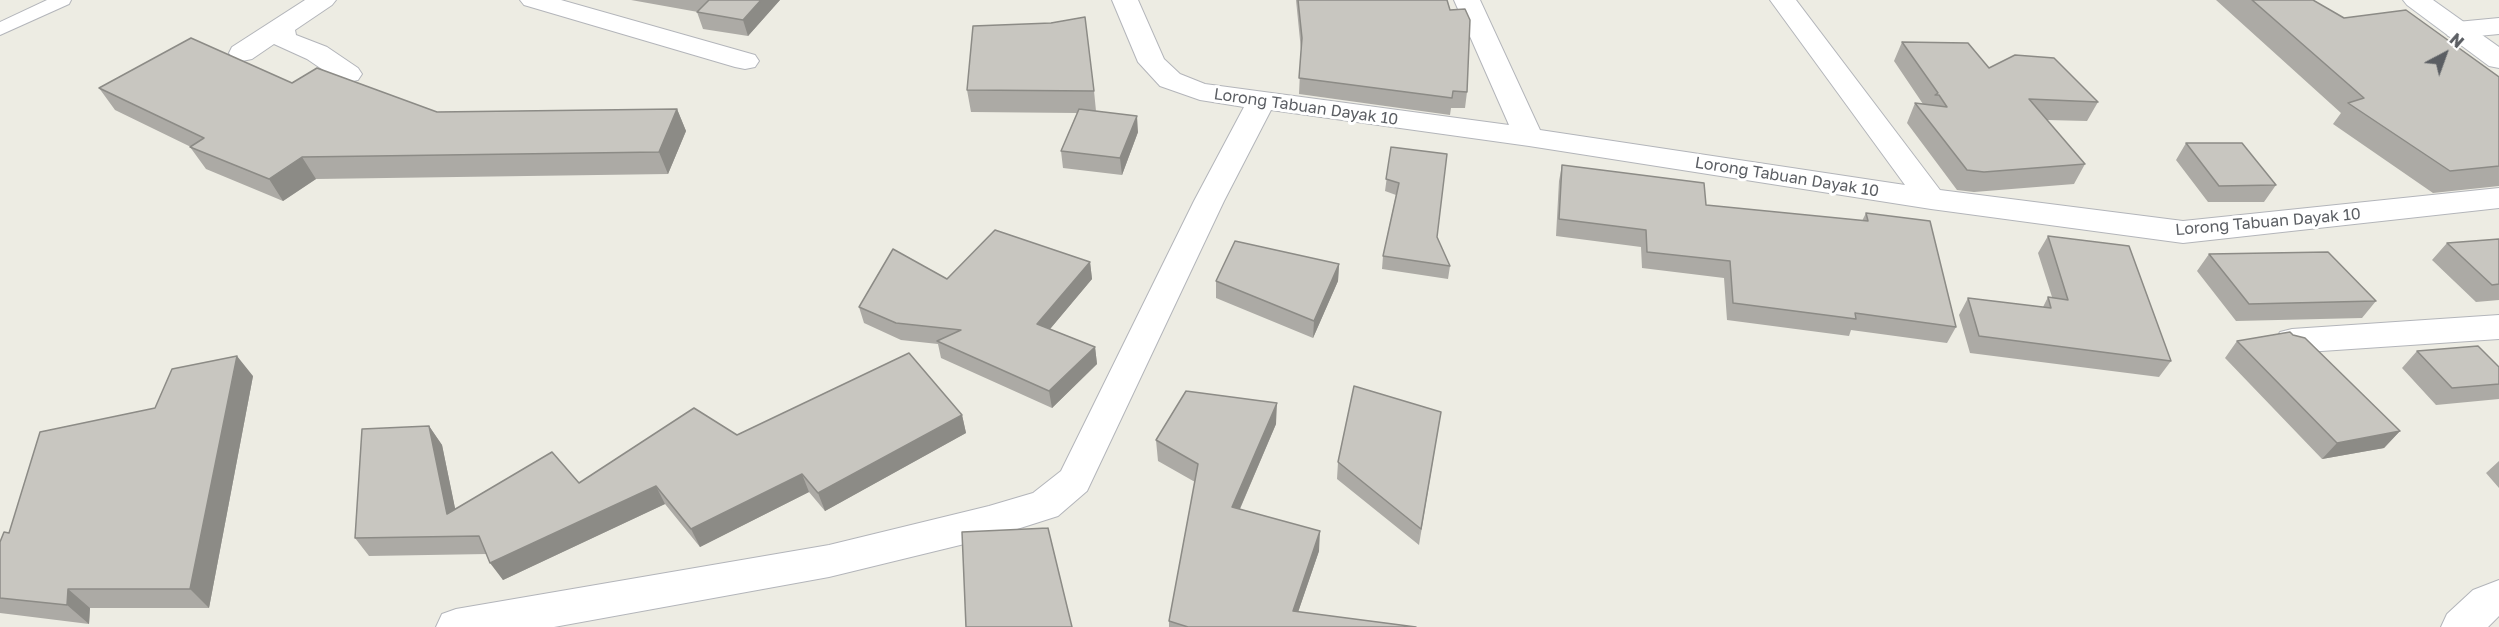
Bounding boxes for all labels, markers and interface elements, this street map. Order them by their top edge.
north arrow [2415,24,2475,84]
text: N [2446,29,2468,52]
street label: Lorong Tabuan Dayak 10 [1213,85,1399,129]
street label: Lorong Tabuan Dayak 10 [1694,153,1880,201]
street label: Lorong Tabuan Dayak 10 [2175,204,2361,240]

